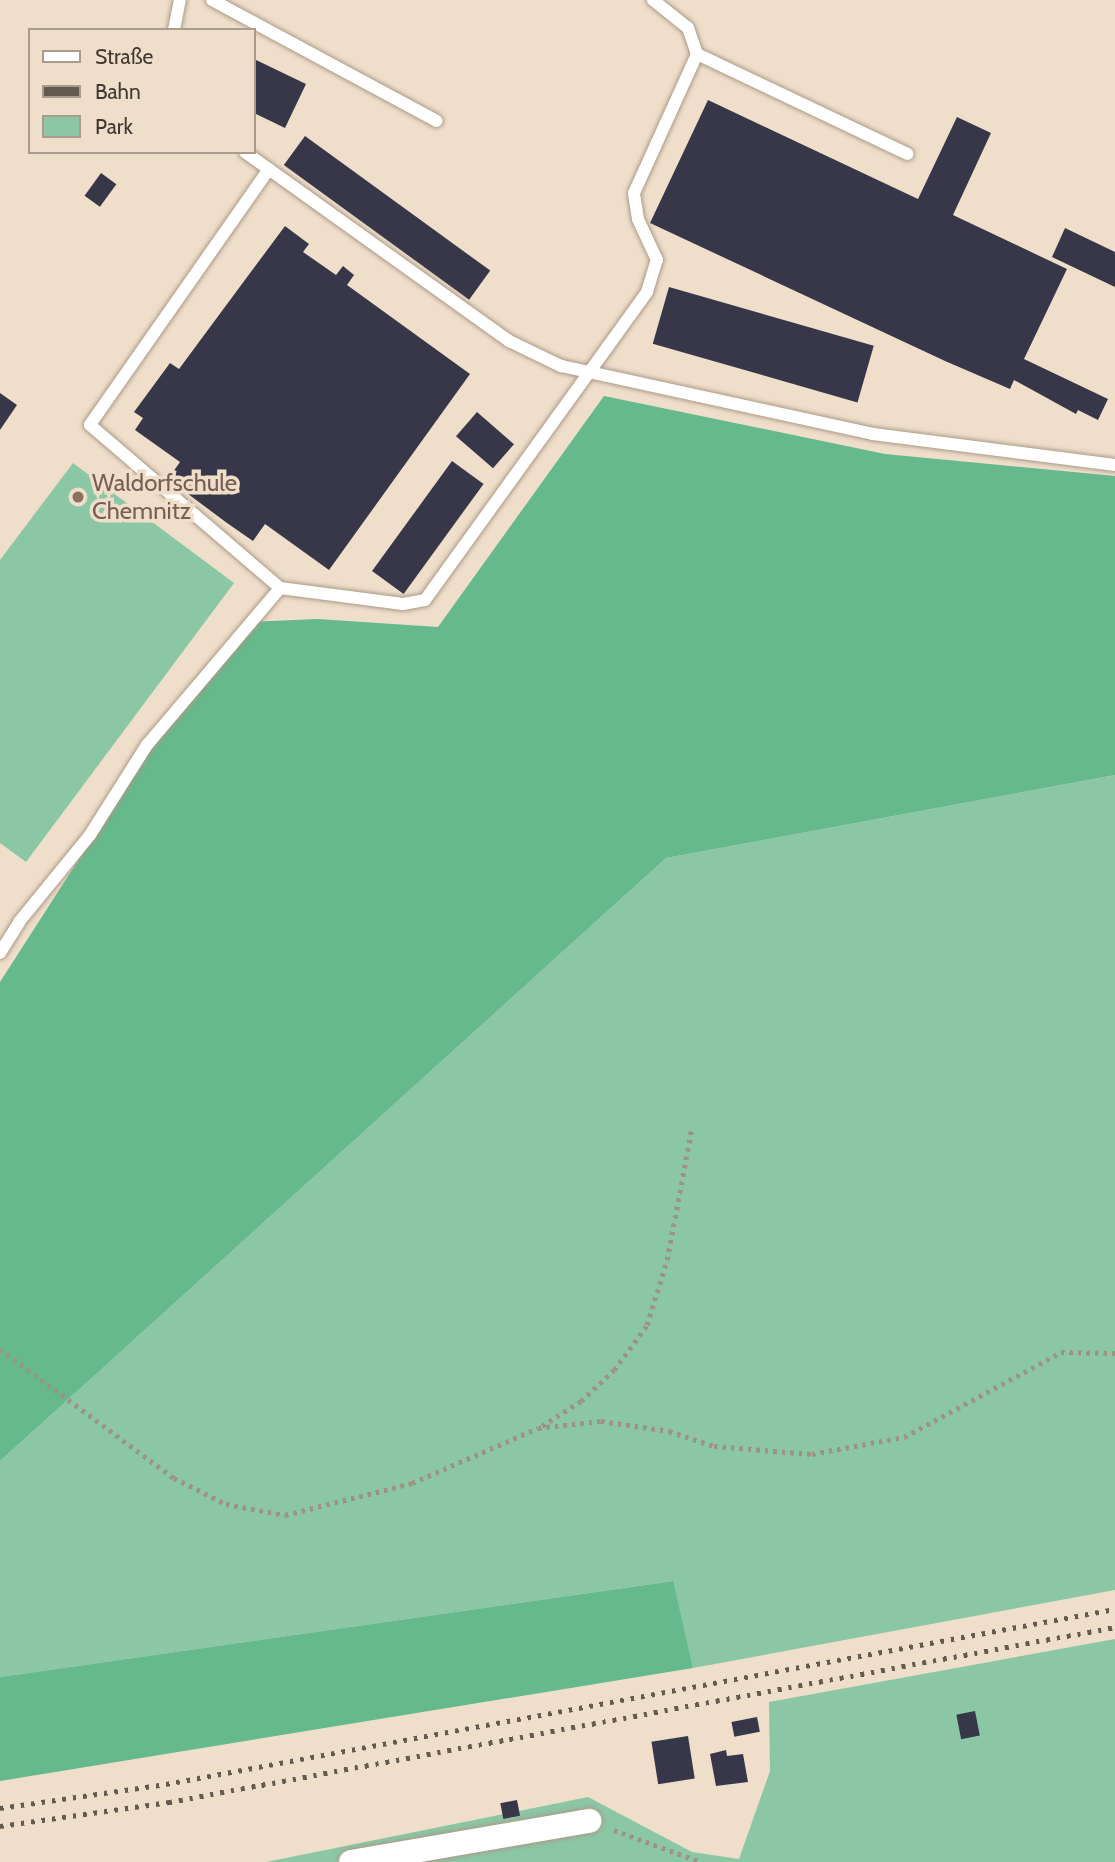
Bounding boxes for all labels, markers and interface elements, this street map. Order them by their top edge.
legend [28,28,256,154]
text: Straße [95,44,153,69]
text: Bahn [95,79,141,104]
text: Park [95,114,133,139]
place label: Waldorfschule Chemnitz [92,469,237,525]
marker: Waldorfschule Chemnitz [70,489,86,505]

